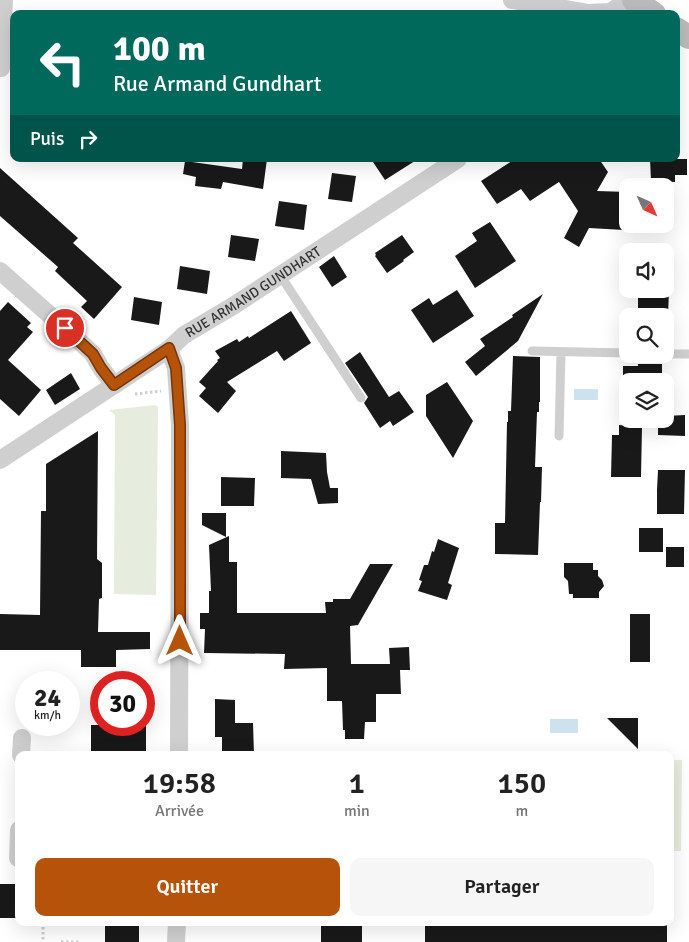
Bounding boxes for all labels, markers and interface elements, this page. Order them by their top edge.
text: 100 m [113,27,206,70]
icon: left [30,30,95,95]
text: Rue Armand Gundhart [113,70,322,97]
icon: right [74,125,102,153]
text: Puis [30,127,64,151]
north arrow [619,178,674,232]
map controls [619,178,674,428]
street label: RUE ARMAND GUNDHART [182,242,324,341]
button: sound [619,243,674,298]
pin [44,307,86,349]
button: search [619,308,674,363]
icon: arrive [51,314,79,342]
button: layers [619,373,674,428]
position arrow [153,614,205,666]
speed limit sign: 30 [90,671,155,736]
text: 24 [34,682,61,713]
text: km/h [34,708,61,723]
text: 19:58 [143,765,216,802]
text: 1 [349,765,365,802]
text: 150 [498,765,546,802]
text: Arrivée [155,801,204,821]
text: min [344,801,370,821]
text: m [515,801,528,821]
button: Quitter [35,858,340,916]
button: Partager [350,858,654,916]

